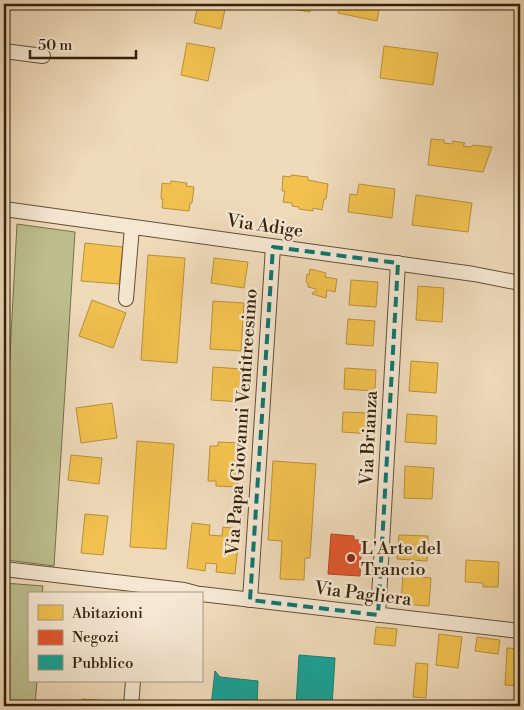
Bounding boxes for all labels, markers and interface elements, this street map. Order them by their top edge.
scale bar [30,28,136,60]
text: 50 m [38,36,72,55]
street label: Via Adige [224,209,305,243]
street label: Via Papa Giovanni Ventitreesimo [221,288,263,557]
street label: Via Brianza [355,389,383,487]
place label: L'Arte del Trancio [361,537,442,581]
marker: L'Arte del Trancio [345,552,357,564]
street label: Via Pagliera [312,577,414,611]
legend [28,592,202,682]
text: Abitazioni [71,604,143,623]
text: Negozi [72,628,119,647]
text: Pubblico [72,654,133,673]

